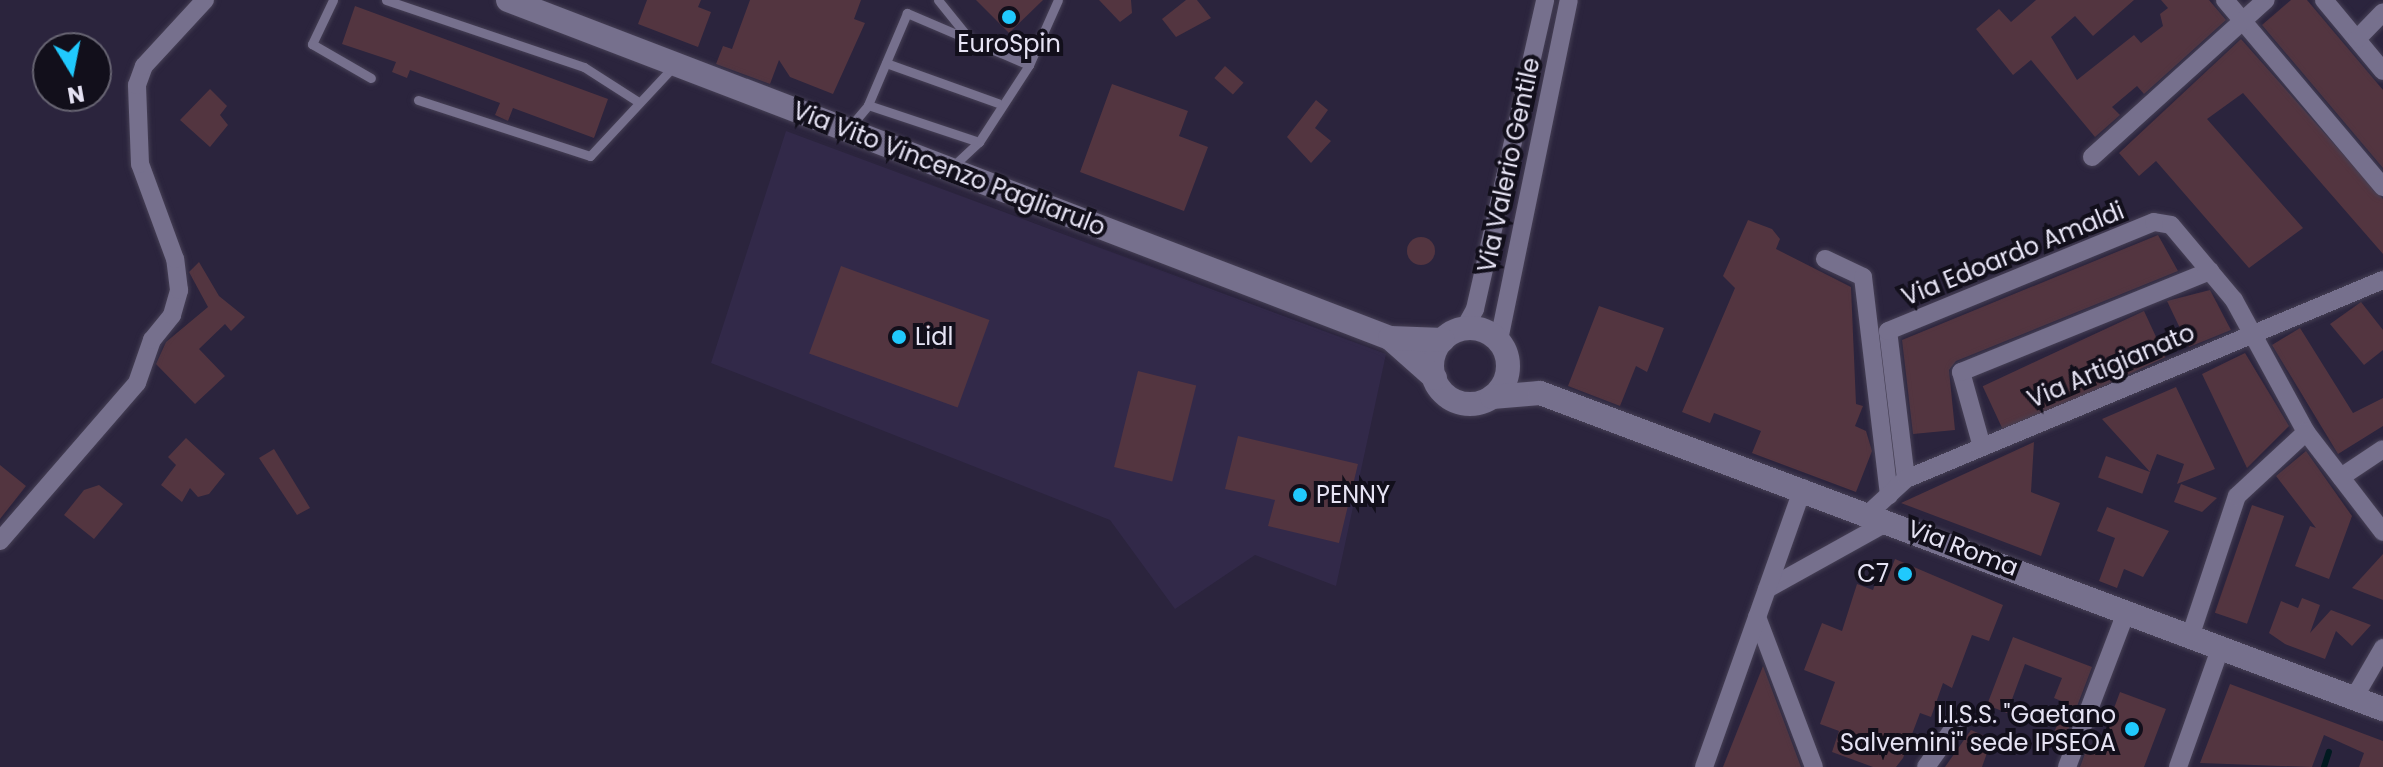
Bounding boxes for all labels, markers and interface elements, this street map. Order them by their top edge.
marker: EuroSpin [1000,8,1018,26]
place label: EuroSpin [957,30,1061,58]
north arrow [32,32,112,112]
street label: Via Valerio Gentile [1472,55,1546,275]
text: N [65,77,87,111]
street label: Via Vito Vincenzo Pagliarulo [789,96,1109,242]
street label: Via Edoardo Amaldi [1898,196,2128,312]
street label: Via Artigianato [2023,318,2199,414]
place label: Lidl [915,323,953,351]
marker: Lidl [890,328,908,346]
place label: PENNY [1316,481,1390,509]
marker: PENNY [1291,486,1309,504]
street label: Via Roma [1904,514,2022,582]
place label: C7 [1857,560,1889,588]
marker: C7 [1896,565,1914,583]
place label: I.I.S.S. "Gaetano Salvemini" sede IPSEOA [1840,701,2116,757]
marker: I.I.S.S. "Gaetano Salvemini" sede IPSEOA [2123,720,2141,738]

